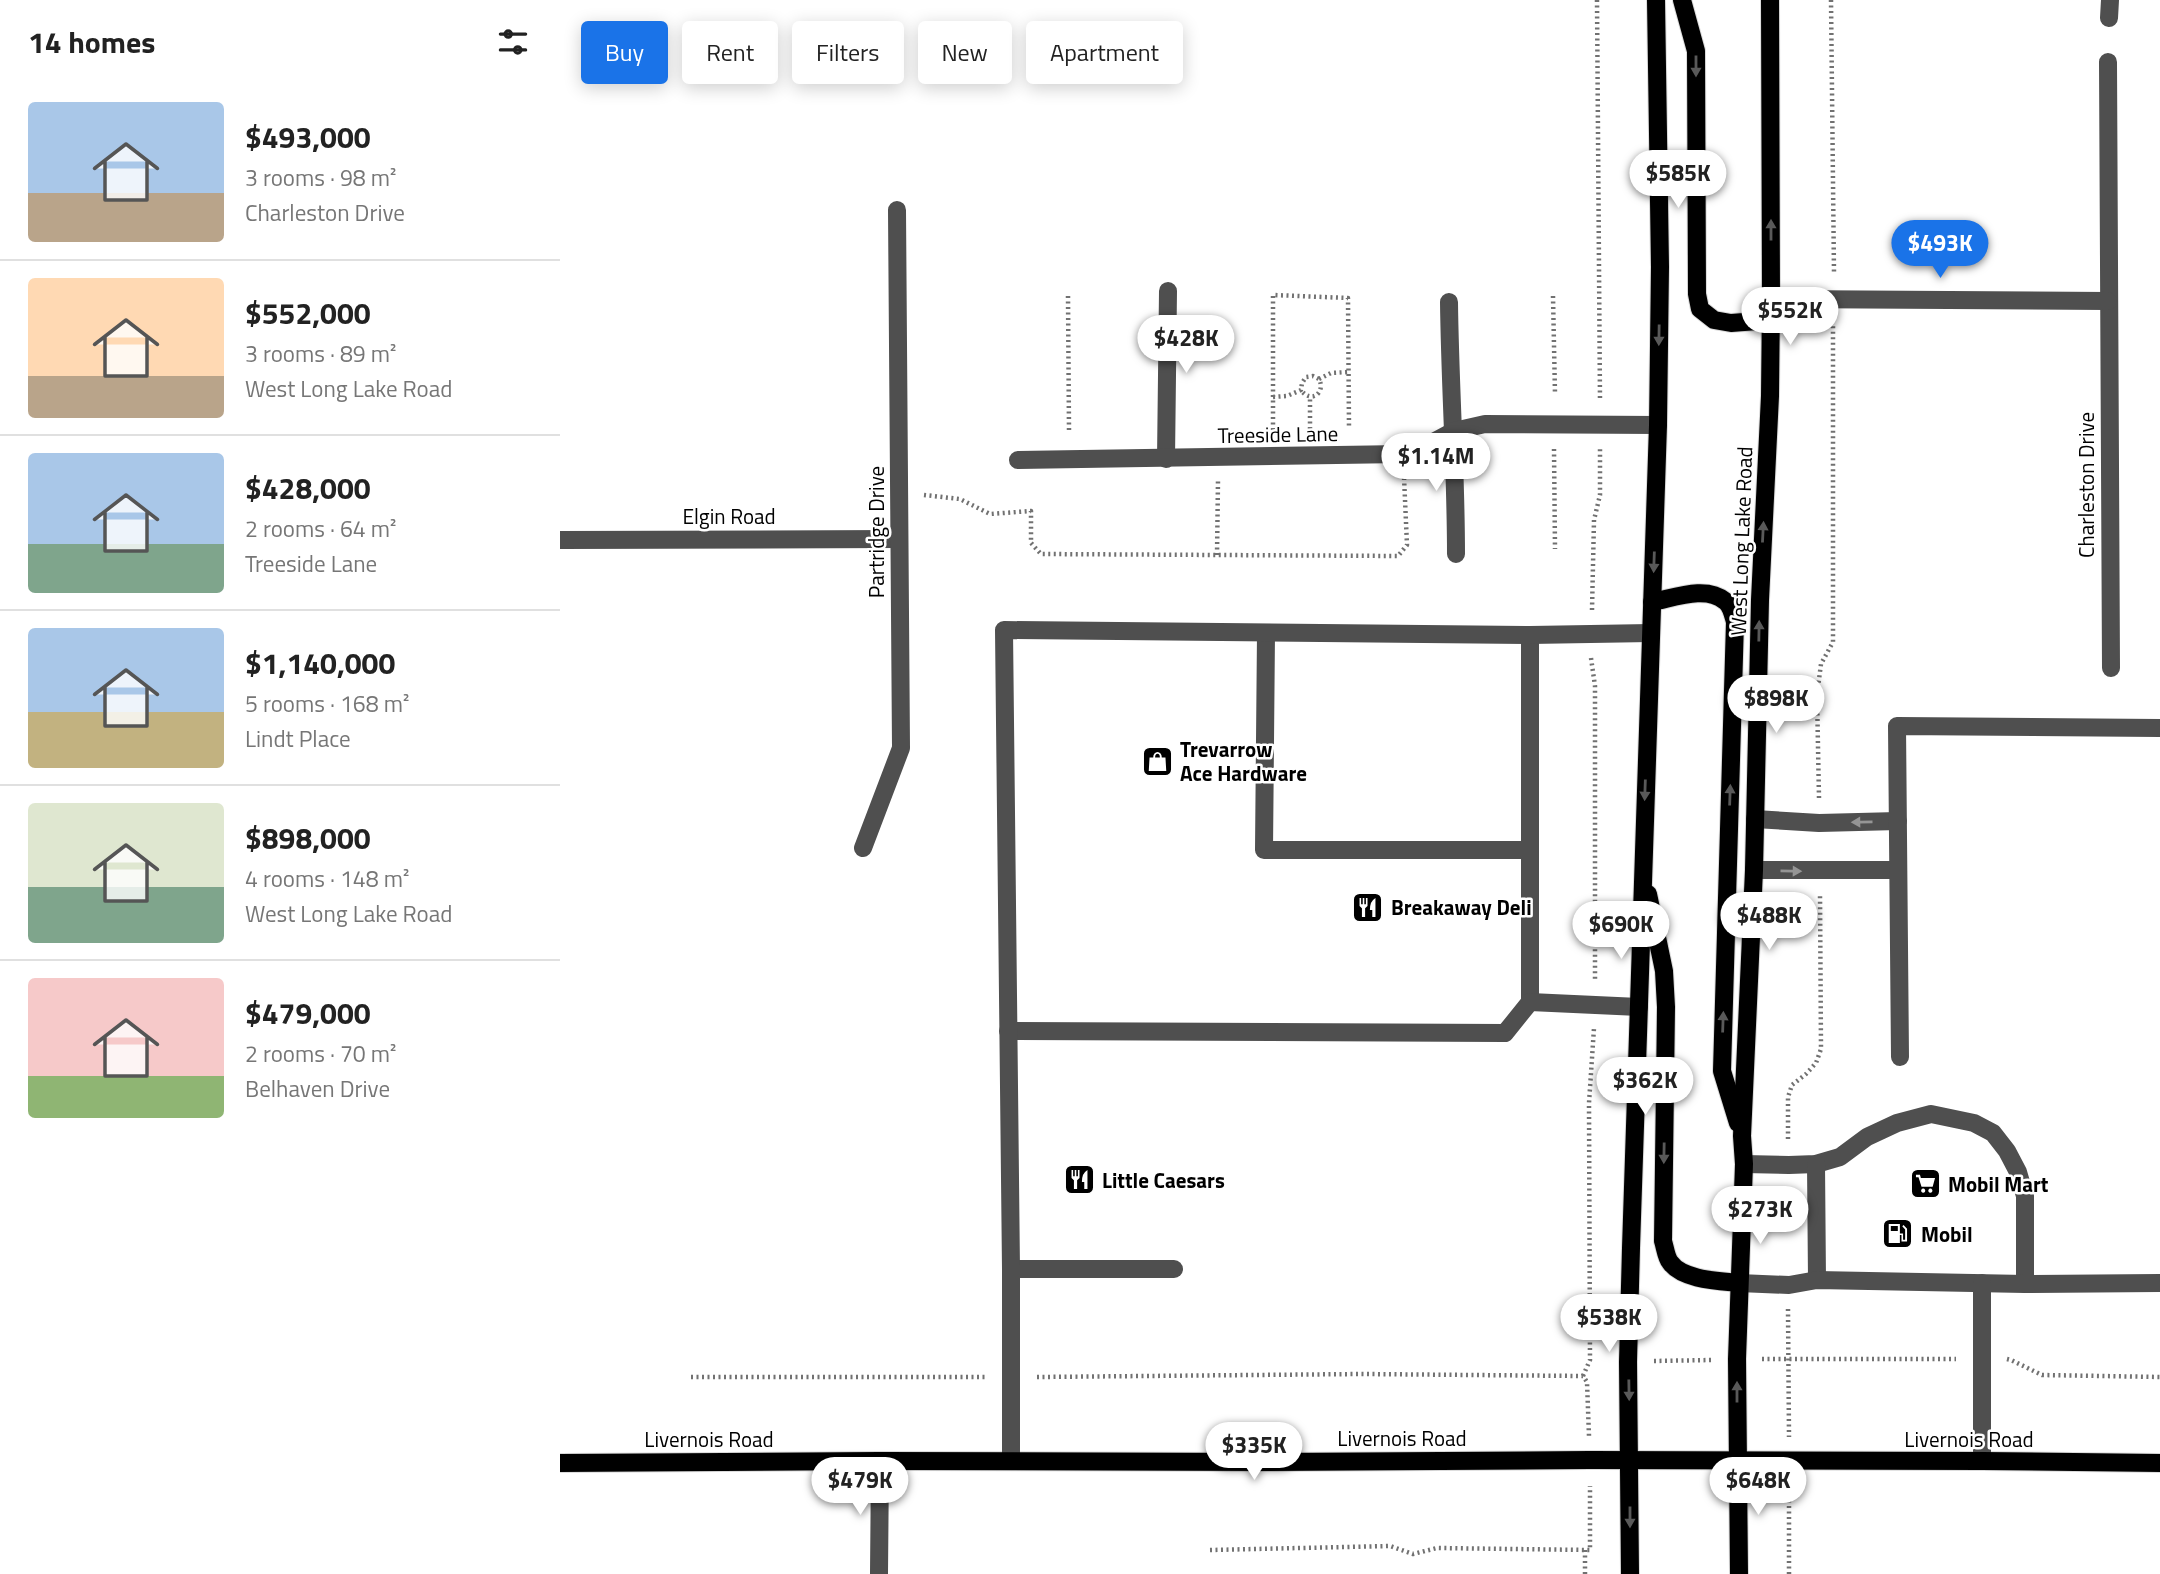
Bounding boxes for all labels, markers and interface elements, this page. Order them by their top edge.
text: 14 homes [28,19,155,65]
chip: Buy [581,21,668,84]
chip: Rent [682,21,778,84]
chip: Filters [792,21,904,84]
chip: New [918,21,1012,84]
chip: Apartment [1026,21,1183,84]
icon: filters [494,23,532,61]
one-way arrow [1690,56,1702,78]
text: $493,000 [245,114,371,160]
icon: home [84,130,168,214]
pin: $585K [1629,150,1727,210]
text: $585K [1645,155,1711,190]
text: 3 rooms · 98 m² [245,160,396,195]
text: Charleston Drive [245,195,405,230]
one-way arrow [1765,219,1777,241]
pin: $493K [1891,220,1989,280]
text: $493K [1907,225,1973,260]
pin: $552K [1741,288,1839,347]
text: $552,000 [245,290,371,336]
text: $552K [1757,292,1823,327]
icon: home [84,306,168,390]
pin: $428K [1137,316,1235,375]
text: $428K [1153,320,1219,355]
one-way arrow [1653,324,1665,346]
text: 3 rooms · 89 m² [245,336,396,371]
text: West Long Lake Road [245,371,452,406]
street label: Charleston Drive [2070,412,2102,558]
street label: Treeside Lane [1217,417,1339,451]
pin: $1.14M [1379,434,1493,493]
text: $1.14M [1397,438,1475,473]
street label: West Long Lake Road [1722,446,1760,636]
text: $428,000 [245,465,371,511]
street label: Partridge Drive [860,466,892,598]
icon: home [84,481,168,565]
street label: Elgin Road [682,500,776,532]
text: 2 rooms · 64 m² [245,511,396,546]
one-way arrow [1758,520,1769,542]
text: Treeside Lane [245,546,377,581]
one-way arrow [1648,551,1659,573]
one-way arrow [1754,619,1765,641]
text: $1,140,000 [245,640,395,686]
icon: home [84,656,168,740]
pin: $898K [1727,676,1825,735]
text: $898K [1743,680,1809,715]
text: 5 rooms · 168 m² [245,686,409,721]
text: Lindt Place [245,721,351,756]
place label: Trevarrow Ace Hardware [1180,733,1307,789]
shop icon: Trevarrow Ace Hardware [1140,744,1174,778]
one-way arrow [1640,779,1651,801]
one-way arrow [1725,783,1736,805]
text: $898,000 [245,815,371,861]
one-way arrow [1851,816,1873,827]
icon: home [84,831,168,915]
text: 4 rooms · 148 m² [245,861,409,896]
one-way arrow [1780,865,1802,877]
restaurant icon: Breakaway Deli [1351,890,1385,924]
place label: Breakaway Deli [1391,891,1532,923]
pin: $488K [1720,892,1818,952]
text: West Long Lake Road [245,896,452,931]
text: $488K [1736,897,1802,932]
pin: $690K [1572,902,1670,961]
text: $690K [1588,906,1654,941]
text: $479,000 [245,990,371,1036]
icon: home [84,1006,168,1090]
one-way arrow [1717,1011,1729,1033]
text: 2 rooms · 70 m² [245,1036,396,1071]
pin: $362K [1596,1058,1694,1117]
text: $362K [1612,1062,1678,1097]
text: Belhaven Drive [245,1071,390,1106]
one-way arrow [1658,1143,1670,1165]
restaurant icon: Little Caesars [1062,1163,1096,1197]
place label: Little Caesars [1102,1164,1225,1196]
supermarket icon: Mobil Mart [1908,1167,1942,1201]
place label: Mobil Mart [1948,1168,2049,1200]
pin: $273K [1711,1186,1809,1246]
text: $273K [1727,1191,1793,1226]
fuel station icon: Mobil [1881,1217,1915,1251]
place label: Mobil [1921,1218,1973,1250]
pin: $538K [1560,1294,1658,1354]
text: $538K [1576,1299,1642,1334]
one-way arrow [1623,1379,1634,1401]
one-way arrow [1731,1381,1743,1403]
pin: $335K [1205,1422,1303,1482]
street label: Livernois Road [1337,1422,1467,1454]
street label: Livernois Road [644,1423,774,1455]
street label: Livernois Road [1904,1423,2034,1455]
text: $335K [1221,1427,1287,1462]
pin: $479K [811,1458,909,1517]
pin: $648K [1709,1458,1807,1517]
text: $479K [827,1462,893,1497]
text: $648K [1725,1462,1791,1497]
one-way arrow [1624,1507,1635,1529]

